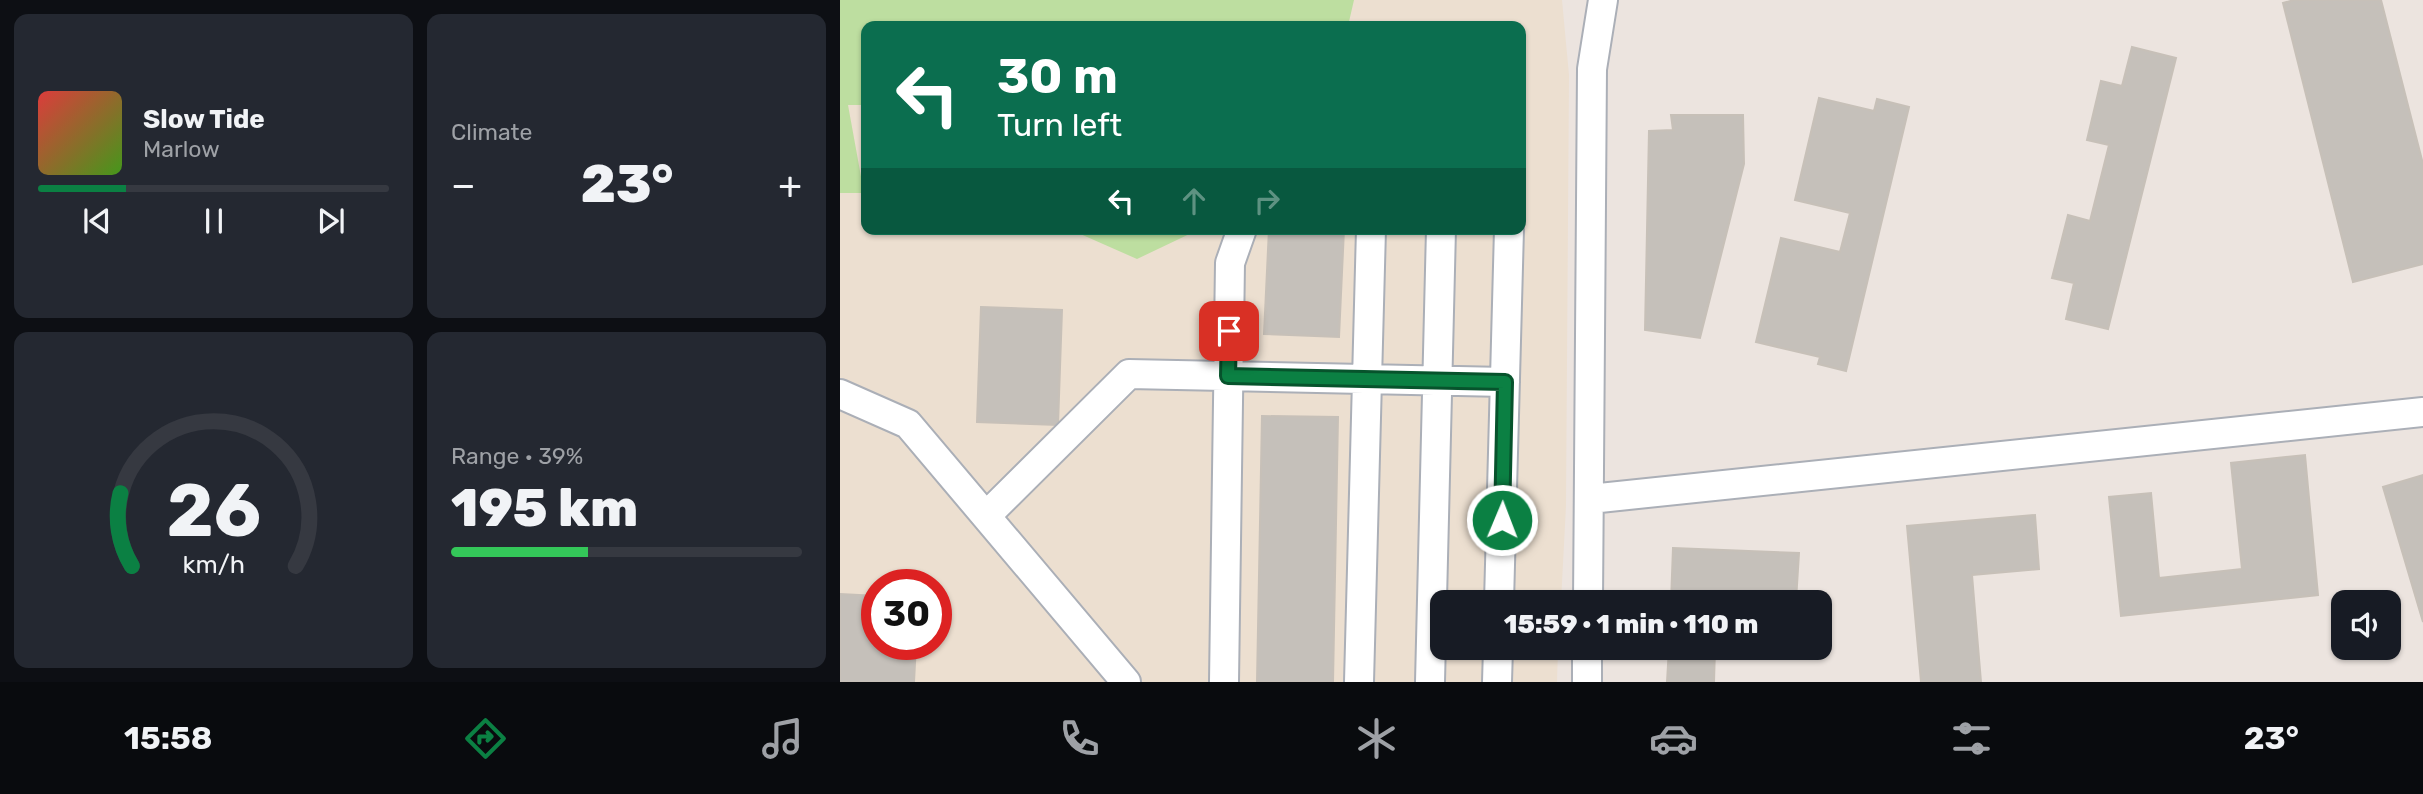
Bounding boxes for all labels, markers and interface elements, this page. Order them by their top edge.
text: 30 m [997,47,1118,105]
icon: left [882,49,973,140]
text: Slow Tide [143,104,265,135]
text: Turn left [997,106,1122,144]
text: Climate [451,118,532,146]
text: Marlow [143,135,220,163]
text: 23° [581,153,673,215]
text: − [451,162,476,208]
text: + [778,162,802,208]
icon: left [1102,182,1140,220]
icon: ahead [1175,182,1213,220]
icon: right [1248,182,1286,220]
icon: previous [78,202,116,240]
icon: pause [195,202,233,240]
icon: next [312,202,350,240]
pin [1199,301,1259,361]
icon: arrive [1210,312,1248,350]
text: Range · 39% [451,442,583,470]
text: 26 [166,468,261,554]
text: 195 km [451,477,638,539]
position arrow [1465,483,1539,557]
text: km/h [182,550,245,579]
speed limit sign: 30 [861,569,952,660]
map controls [2331,590,2401,660]
button: sound [2331,590,2401,660]
text: 15:59 · 1 min · 110 m [1504,609,1758,640]
icon: directions [461,714,510,763]
icon: music [758,714,807,763]
icon: phone [1055,714,1104,763]
icon: climate [1352,714,1401,763]
icon: car [1649,714,1698,763]
icon: filters [1947,714,1996,763]
text: 15:58 [124,719,212,757]
text: 23° [2244,719,2299,757]

